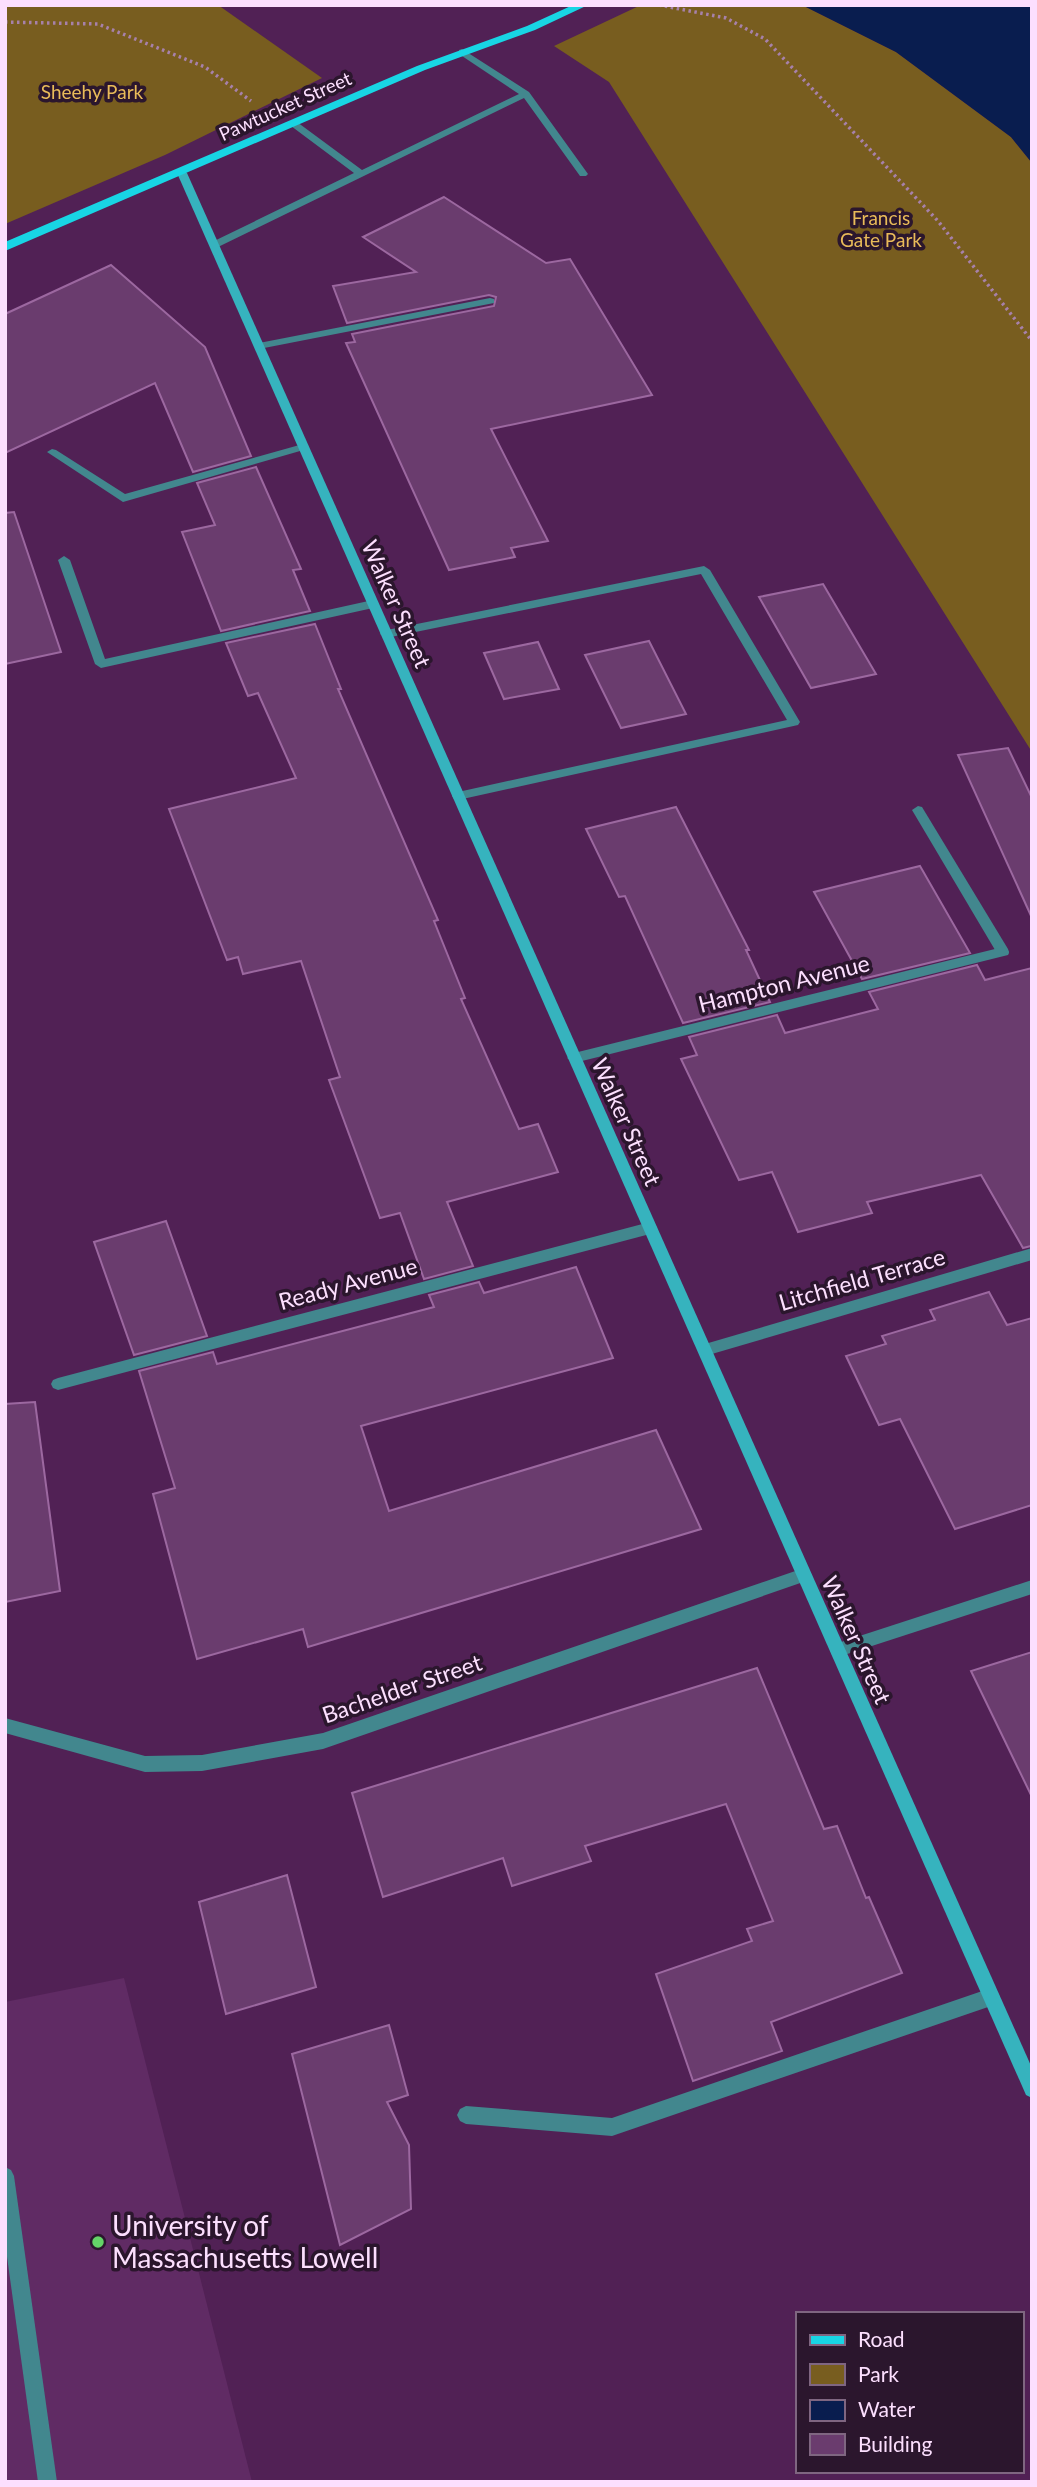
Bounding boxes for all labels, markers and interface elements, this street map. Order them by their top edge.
street label: Pawtucket Street [215,66,355,145]
park label: Sheehy Park [41,80,144,103]
park label: Francis Gate Park [840,206,922,251]
street label: Walker Street [356,535,438,672]
street label: Hampton Avenue [695,948,872,1018]
street label: Walker Street [586,1053,668,1190]
street label: Litchfield Terrace [775,1242,948,1316]
street label: Ready Avenue [275,1251,420,1315]
street label: Walker Street [816,1571,898,1708]
street label: Bachelder Street [318,1647,486,1728]
place label: University of Massachusetts Lowell [112,2208,378,2274]
marker: University of Massachusetts Lowell [90,2234,106,2250]
legend [796,2312,1023,2473]
text: Road [858,2326,905,2351]
text: Park [858,2361,899,2386]
text: Water [858,2396,915,2421]
text: Building [858,2431,933,2456]

